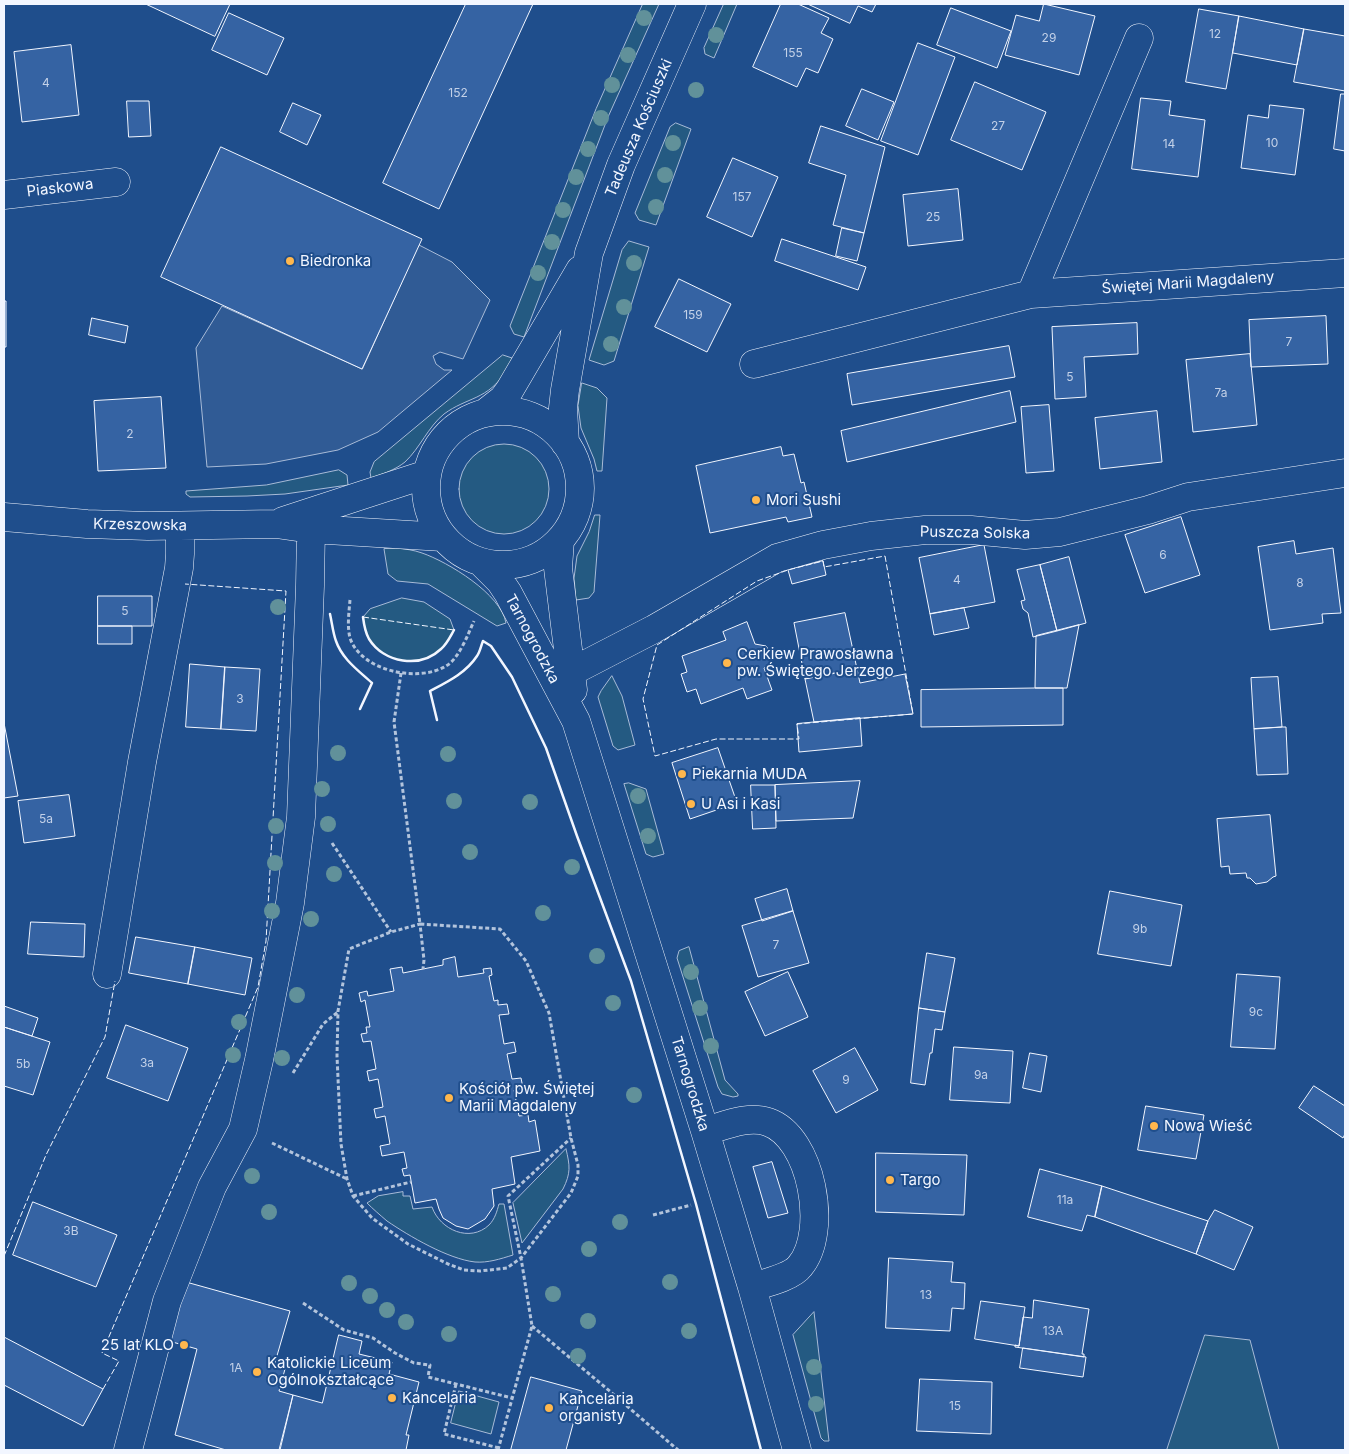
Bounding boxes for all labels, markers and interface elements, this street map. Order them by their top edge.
house number: 12 [1209,27,1221,41]
house number: 29 [1042,31,1056,45]
house number: 155 [783,46,803,60]
street label: Tadeusza Kościuszki [602,56,676,200]
house number: 4 [42,76,50,90]
house number: 152 [448,86,468,100]
house number: 27 [991,119,1005,133]
house number: 10 [1266,136,1278,150]
house number: 14 [1163,137,1175,151]
street label: Piaskowa [26,175,94,201]
house number: 157 [733,190,751,204]
house number: 25 [926,210,940,224]
place label: Biedronka [300,252,371,270]
marker: Biedronka [284,255,296,267]
street label: Świętej Marii Magdaleny [1101,268,1275,298]
house number: 159 [683,308,703,322]
house number: 7 [1286,335,1292,349]
house number: 5 [1066,370,1074,384]
house number: 7a [1215,386,1227,400]
house number: 2 [126,427,134,441]
place label: Mori Sushi [766,491,841,509]
marker: Mori Sushi [750,494,762,506]
street label: Krzeszowska [93,515,187,535]
street label: Puszcza Solska [920,523,1030,543]
house number: 6 [1159,548,1167,562]
house number: 4 [953,573,961,587]
house number: 8 [1296,576,1304,590]
street label: Tarnogrodzka [501,591,563,687]
house number: 5 [121,604,129,618]
place label: Cerkiew Prawosławna pw. Świętego Jerzego [737,645,894,680]
marker: Cerkiew Prawosławna pw. Świętego Jerzego [721,657,733,669]
house number: 3 [236,692,244,706]
place label: Piekarnia MUDA [692,765,807,783]
marker: Piekarnia MUDA [676,768,688,780]
place label: U Asi i Kasi [701,795,780,813]
marker: U Asi i Kasi [685,798,697,810]
house number: 5a [39,812,53,826]
house number: 9b [1133,922,1147,936]
house number: 7 [773,938,779,952]
house number: 9c [1249,1005,1263,1019]
street label: Tarnogrodzka [667,1034,713,1134]
house number: 3a [140,1056,154,1070]
house number: 5b [16,1057,30,1071]
house number: 9a [974,1068,988,1082]
house number: 9 [842,1073,850,1087]
place label: Kościół pw. Świętej Marii Magdaleny [459,1080,594,1115]
marker: Kościół pw. Świętej Marii Magdaleny [443,1092,455,1104]
place label: Nowa Wieść [1164,1117,1253,1135]
marker: Nowa Wieść [1148,1120,1160,1132]
place label: Targo [900,1171,941,1189]
marker: Targo [884,1174,896,1186]
house number: 11a [1057,1193,1073,1207]
house number: 3B [63,1224,79,1238]
house number: 13 [920,1288,932,1302]
house number: 13A [1043,1324,1063,1338]
place label: 25 lat KLO [101,1336,174,1354]
marker: 25 lat KLO [178,1339,190,1351]
place label: Katolickie Liceum Ogólnokształcące [267,1354,394,1389]
house number: 1A [229,1361,243,1375]
marker: Katolickie Liceum Ogólnokształcące [251,1366,263,1378]
place label: Kancelaria [402,1389,477,1407]
place label: Kancelaria organisty [559,1390,634,1425]
marker: Kancelaria [386,1392,398,1404]
house number: 15 [949,1399,961,1413]
marker: Kancelaria organisty [543,1402,555,1414]

